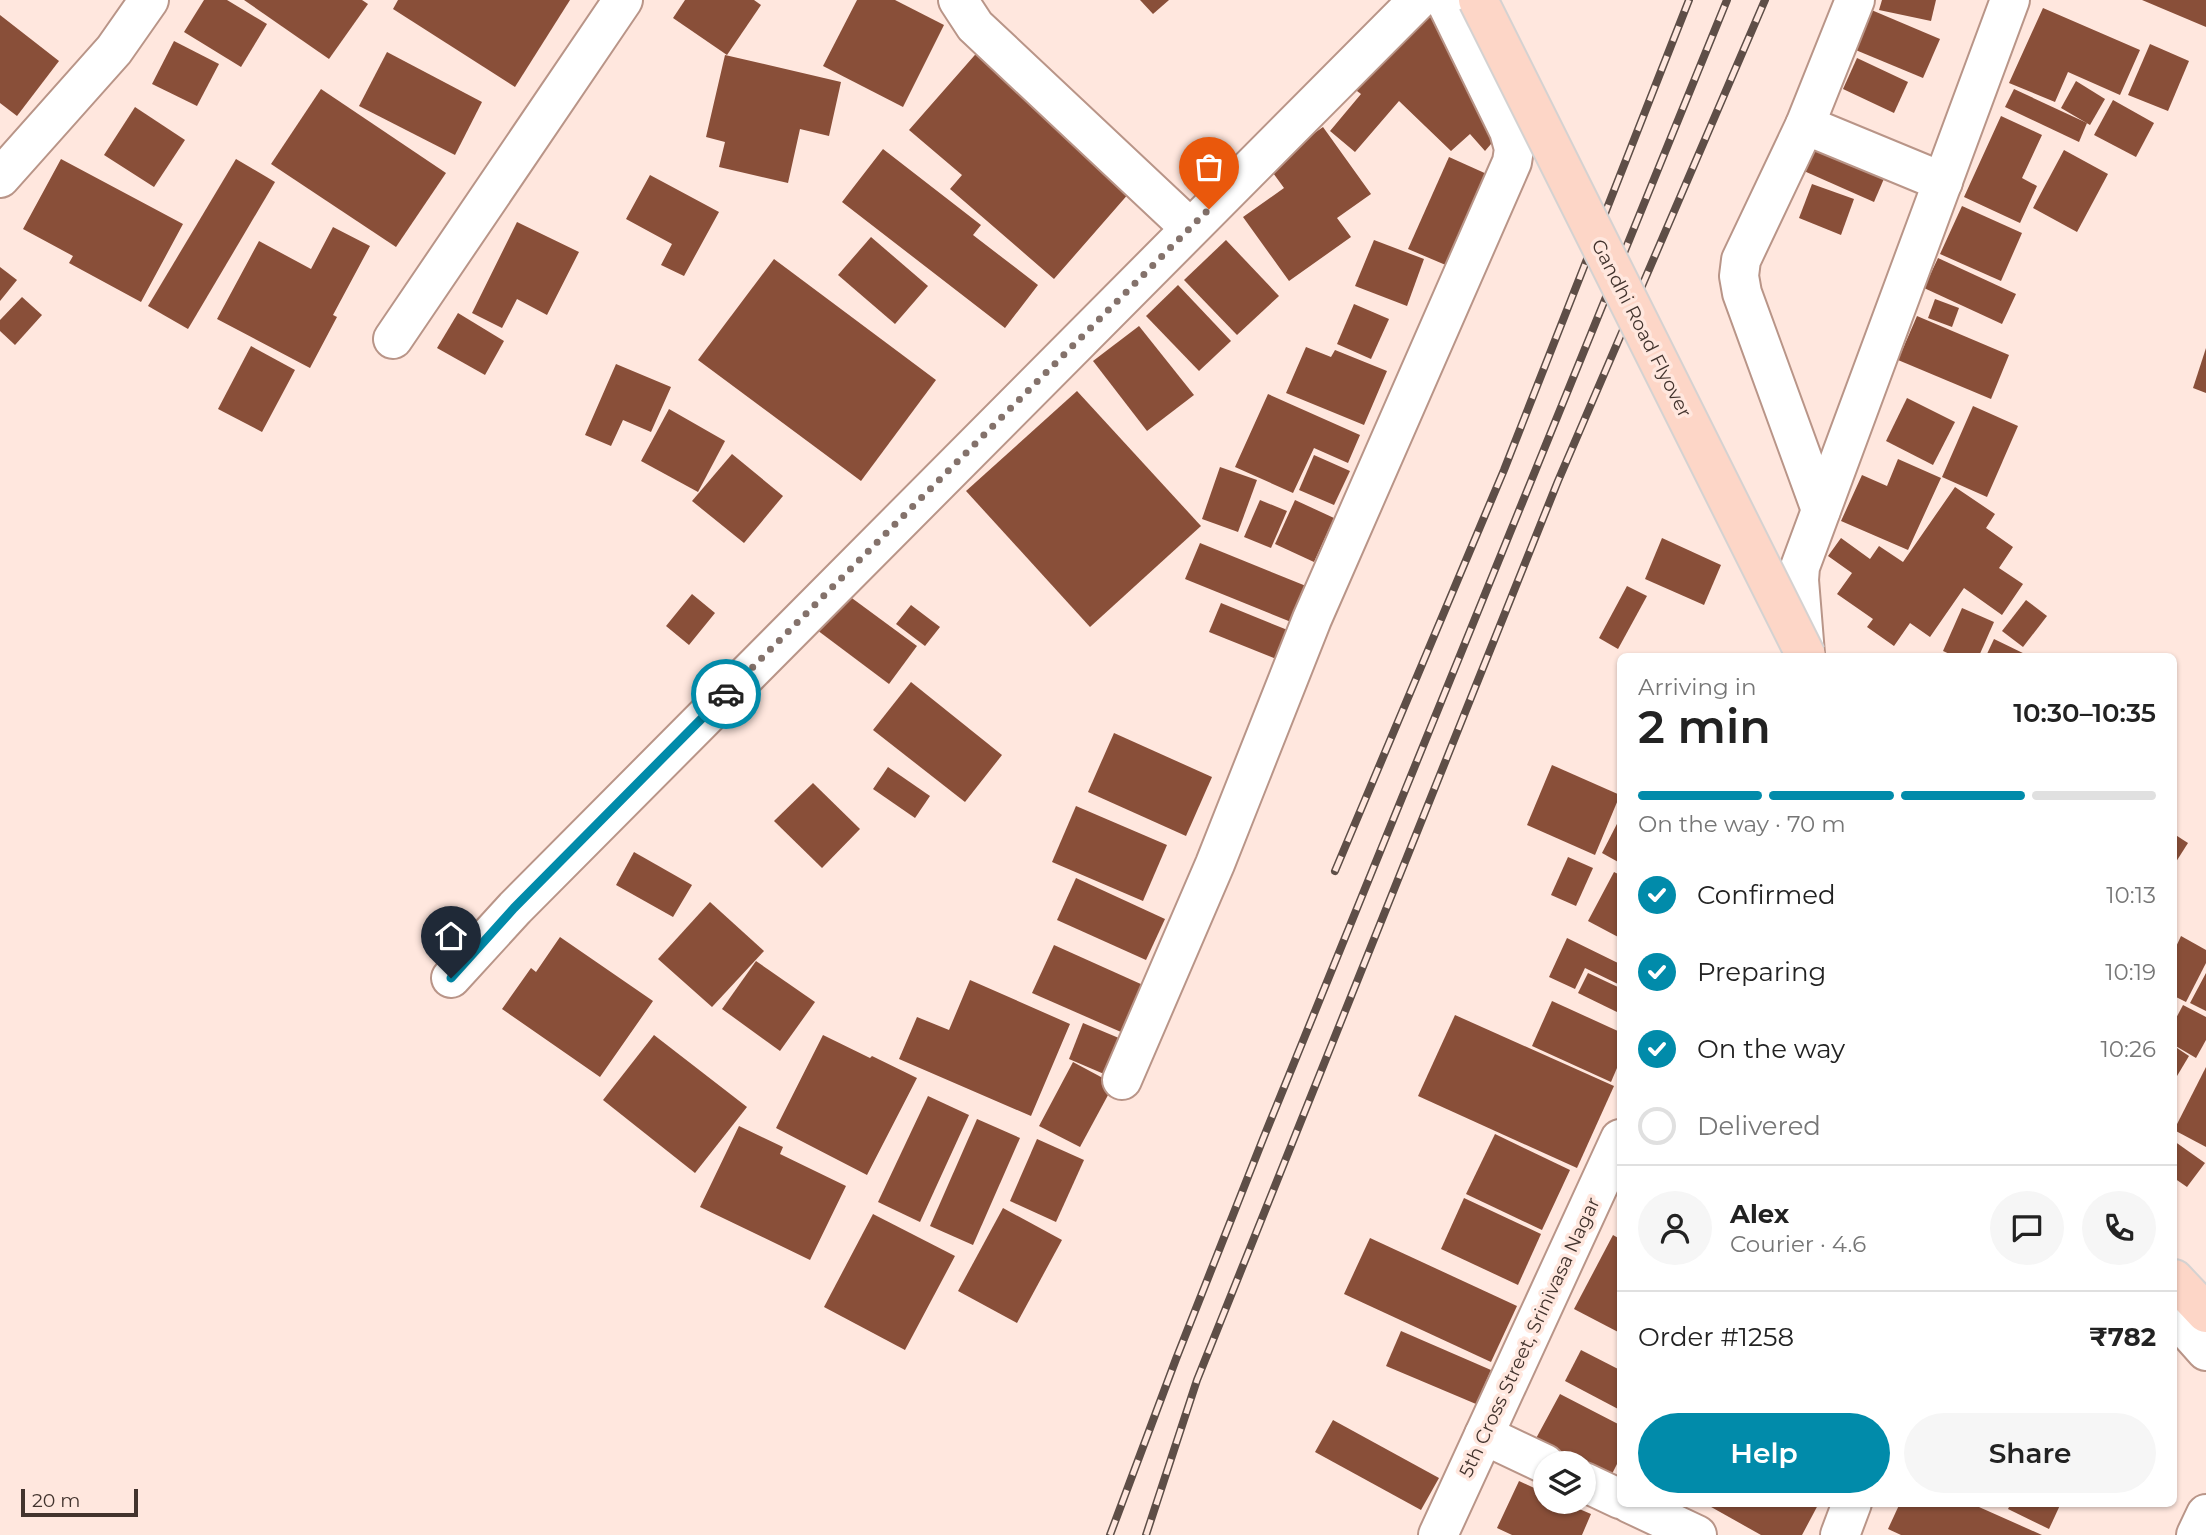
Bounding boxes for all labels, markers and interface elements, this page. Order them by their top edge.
pin [1179,137,1239,209]
icon: bag [1190,148,1228,186]
street label: Gandhi Road Flyover [1587,235,1697,421]
courier [691,659,761,729]
text: Arriving in [1638,673,1757,701]
icon: car [707,675,745,713]
text: 10:30–10:35 [2013,697,2156,729]
text: 2 min [1638,698,1771,755]
text: On the way · 70 m [1638,810,1846,838]
icon: check [1638,876,1676,914]
text: Confirmed [1697,879,1836,911]
text: 10:13 [2106,881,2156,909]
pin [421,906,481,978]
icon: home [432,917,470,955]
icon: check [1638,953,1676,991]
text: Preparing [1697,956,1826,988]
text: 10:19 [2105,958,2156,986]
icon: check [1638,1030,1676,1068]
text: On the way [1697,1033,1845,1065]
text: 10:26 [2101,1035,2156,1063]
text: Delivered [1697,1110,1821,1142]
button: person [1638,1191,1712,1265]
button: chat [1990,1191,2064,1265]
button: phone [2082,1191,2156,1265]
street label: 5th Cross Street, Srinivasa Nagar [1454,1193,1605,1481]
text: Alex [1730,1198,1789,1230]
text: Courier · 4.6 [1730,1230,1866,1258]
text: Order #1258 [1638,1321,1794,1353]
text: ₹782 [2089,1321,2156,1353]
button: Help [1638,1413,1890,1493]
button: Share [1904,1413,2156,1493]
map controls [1533,1451,1596,1514]
button: layers [1533,1451,1596,1514]
scale bar [21,1486,138,1518]
text: 20 m [32,1489,80,1512]

